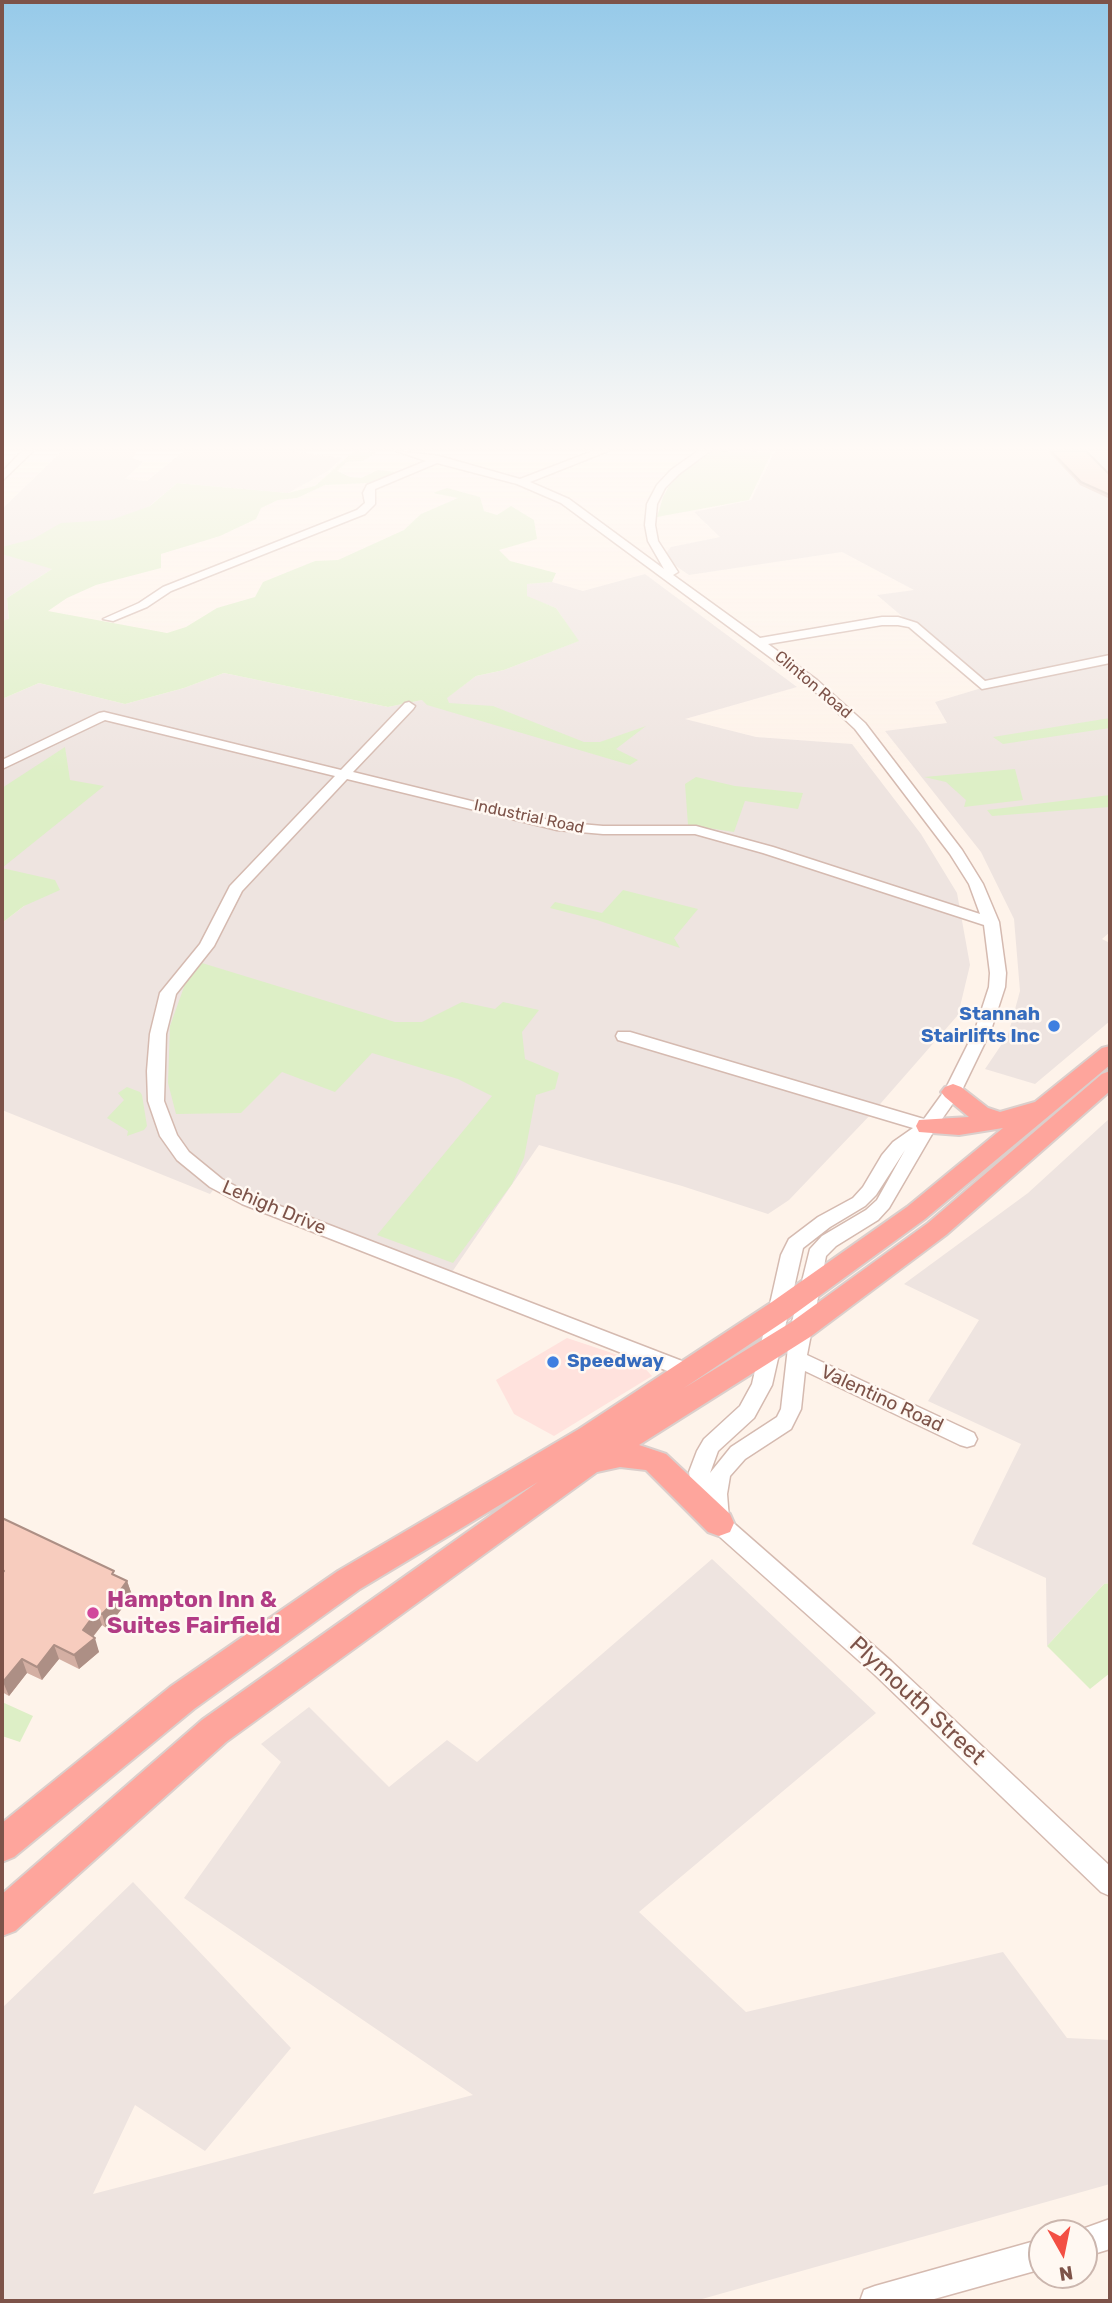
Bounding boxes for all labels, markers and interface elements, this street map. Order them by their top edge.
street label: Clinton Road [770,647,856,723]
street label: Industrial Road [472,796,586,838]
place label: Stannah Stairlifts Inc [921,1004,1040,1048]
marker: Stannah Stairlifts Inc [1046,1018,1062,1034]
street label: Lehigh Drive [219,1176,329,1240]
place label: Speedway [567,1351,664,1373]
marker: Speedway [545,1354,561,1370]
street label: Valentino Road [817,1361,947,1437]
place label: Hampton Inn & Suites Fairfield [107,1586,280,1640]
marker: Hampton Inn & Suites Fairfield [85,1605,101,1621]
street label: Plymouth Street [843,1631,991,1771]
north arrow [1028,2219,1098,2289]
text: N [1058,2261,1075,2286]

